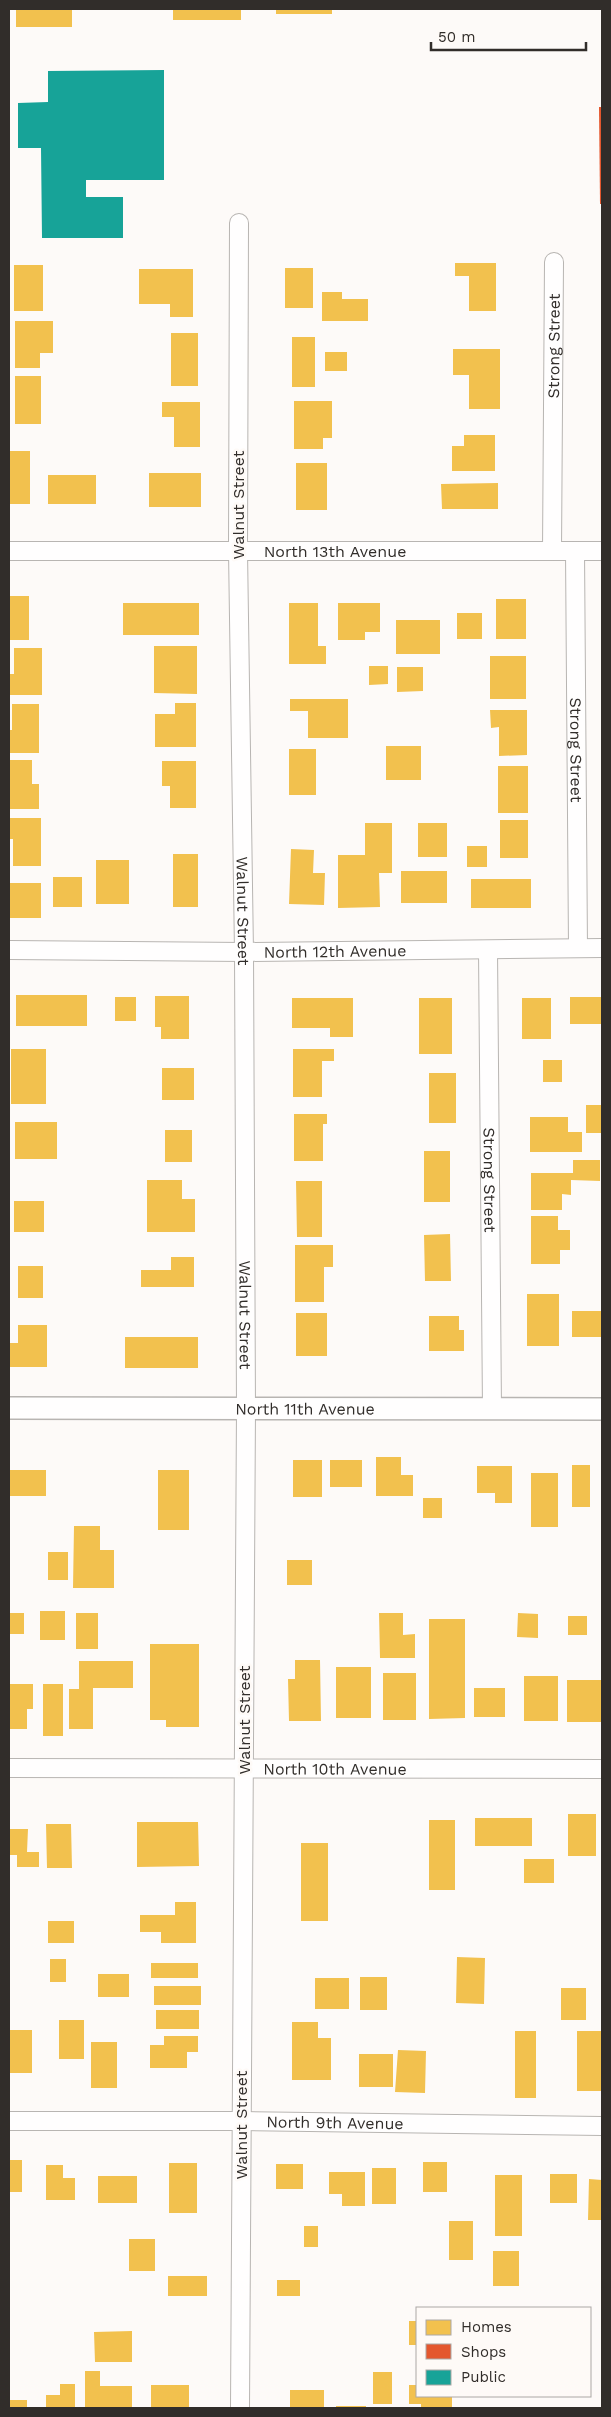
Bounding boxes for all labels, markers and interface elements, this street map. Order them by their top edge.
scale bar [431,20,586,52]
text: 50 m [438,28,475,46]
street label: Strong Street [544,293,564,399]
street label: Walnut Street [229,450,248,559]
street label: North 13th Avenue [264,542,406,561]
street label: Strong Street [566,697,586,803]
street label: Walnut Street [233,856,253,966]
street label: North 12th Avenue [264,941,406,962]
street label: Strong Street [480,1127,499,1233]
street label: Walnut Street [235,1260,255,1370]
street label: North 11th Avenue [235,1399,375,1419]
street label: Walnut Street [235,1665,254,1774]
street label: North 10th Avenue [263,1759,407,1779]
street label: Walnut Street [232,2070,251,2179]
street label: North 9th Avenue [266,2112,404,2133]
legend [416,2307,591,2397]
text: Homes [461,2318,512,2336]
text: Shops [461,2343,506,2361]
text: Public [461,2368,506,2386]

